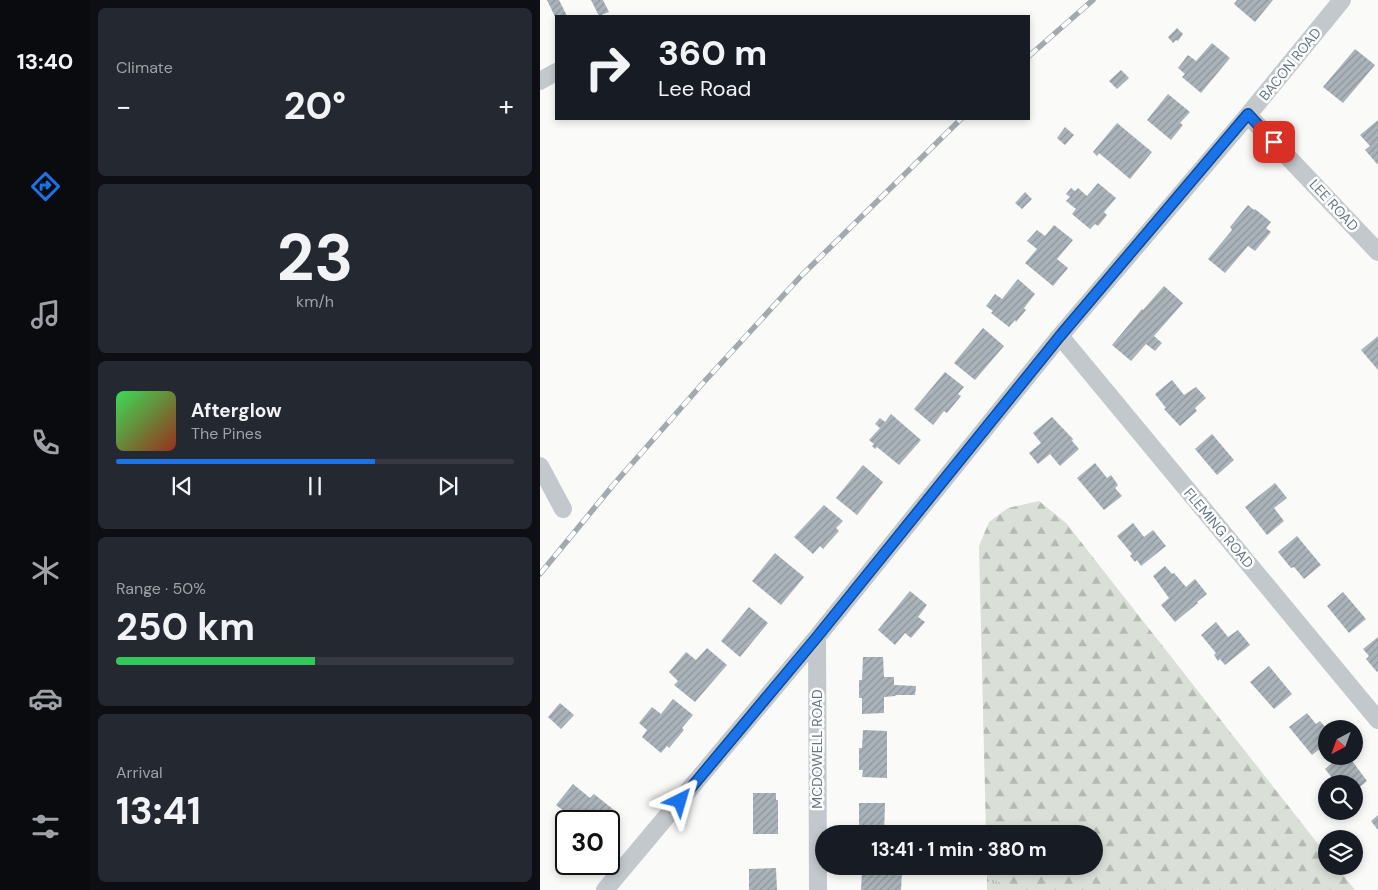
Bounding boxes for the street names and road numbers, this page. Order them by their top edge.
street label: BACON ROAD [1255,24,1325,104]
street label: LEE ROAD [1305,175,1363,235]
street label: FLEMING ROAD [1180,484,1258,572]
street label: MCDOWELL ROAD [808,689,826,809]

